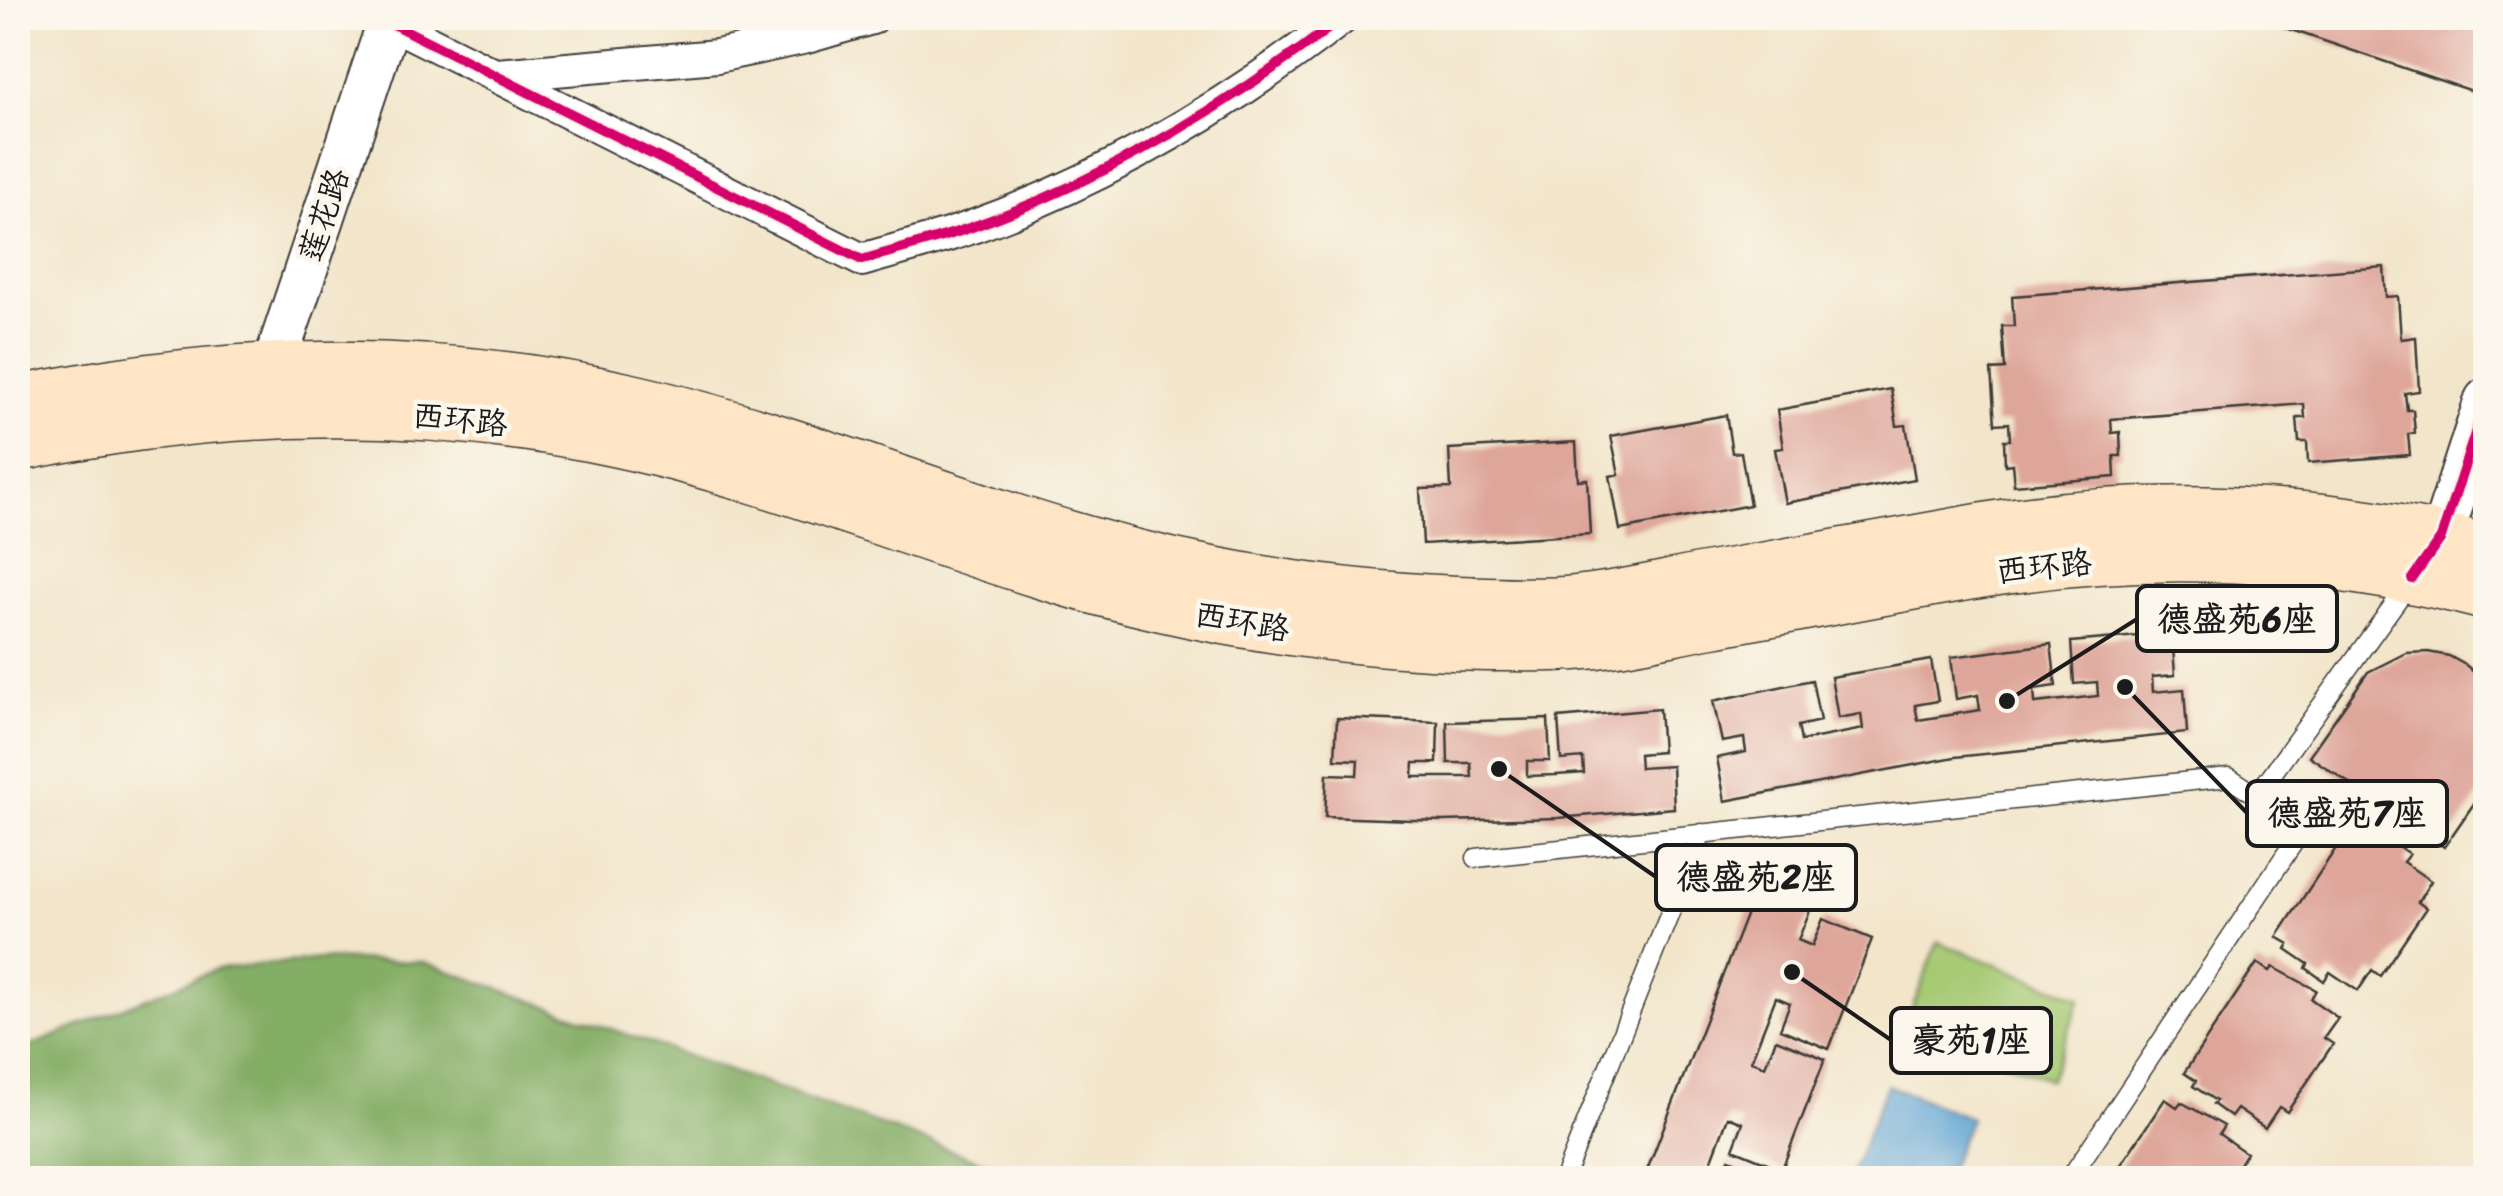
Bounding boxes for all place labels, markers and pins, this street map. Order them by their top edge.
callout: 德盛苑6座 [2137,586,2337,651]
callout: 德盛苑7座 [2247,781,2447,846]
callout: 德盛苑2座 [1656,845,1856,910]
callout: 豪苑1座 [1891,1008,2051,1073]

